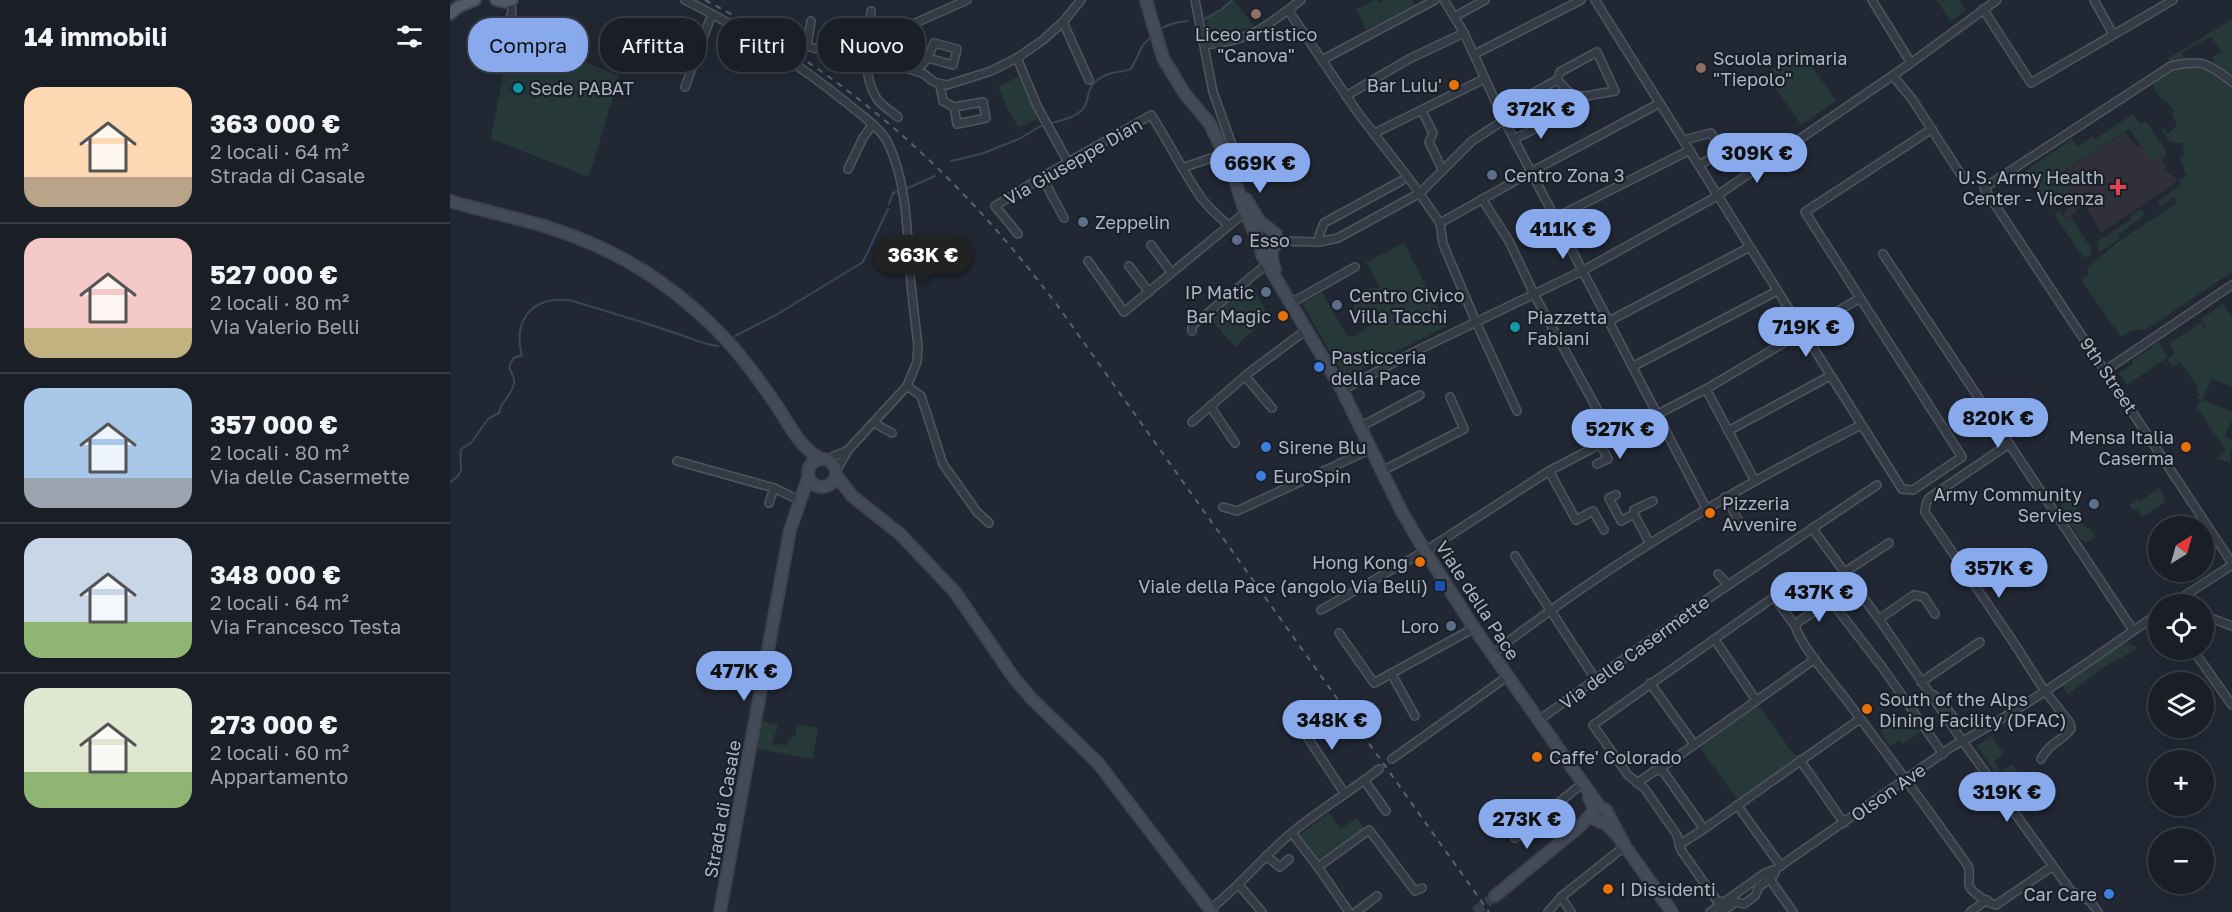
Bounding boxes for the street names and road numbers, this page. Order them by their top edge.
street label: Via Giuseppe Dian [1000,113,1146,209]
street label: 9th Street [2076,333,2142,417]
street label: Viale della Pace [1431,536,1525,664]
street label: Via delle Casermette [1555,590,1713,714]
street label: Strada di Casale [699,738,745,880]
street label: Olson Ave [1846,758,1930,826]

